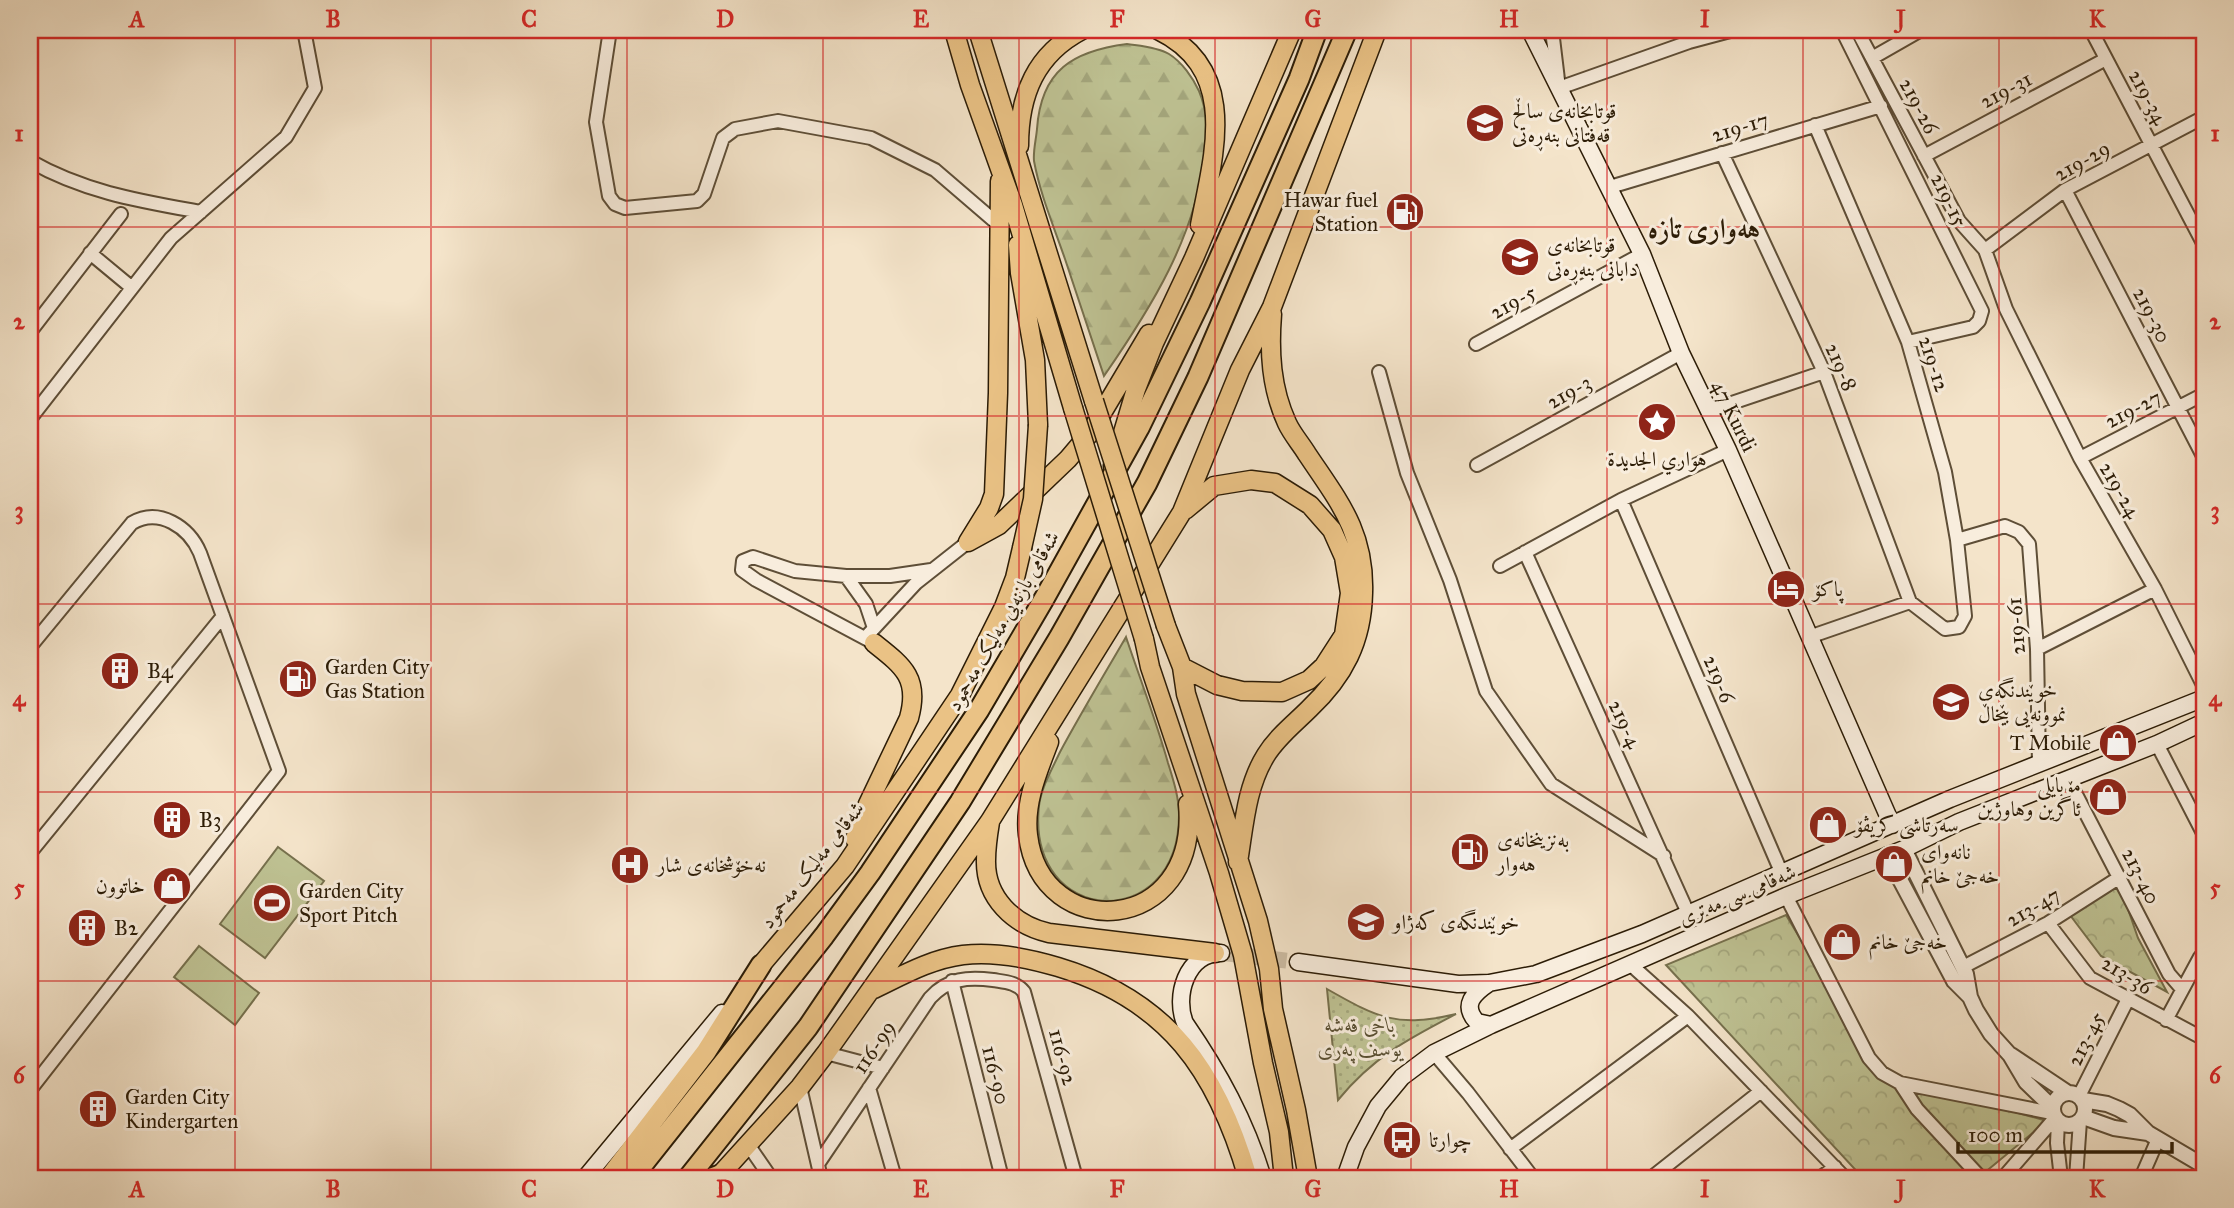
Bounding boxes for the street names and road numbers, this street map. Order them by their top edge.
street label: 219-34 [2123,65,2174,130]
street label: 219-31 [1976,66,2036,114]
street label: 219-26 [1894,74,1945,139]
street label: 219-17 [1709,106,1771,148]
street label: 219-29 [2049,135,2115,187]
street label: 219-15 [1925,169,1973,231]
street label: 219-5 [1486,279,1541,325]
street label: 219-30 [2127,283,2177,347]
street label: 219-12 [1913,333,1955,396]
street label: 219-8 [1819,339,1863,395]
street label: 219-3 [1542,369,1596,415]
street label: 47 Kurdi [1706,376,1763,456]
street label: 219-27 [2101,384,2165,434]
street label: 219-24 [2094,457,2147,524]
street label: شەقامی بازنەیی مەلیک مەحمود [941,526,1066,716]
street label: 219-61 [2001,596,2031,656]
street label: 219-6 [1697,651,1741,708]
street label: 219-4 [1603,696,1648,753]
street label: شەقامی مەلیک مەحمود [754,796,870,934]
street label: 213-40 [2116,844,2166,908]
street label: شەقامی سی مەتری [1674,859,1801,933]
street label: 213-47 [2002,881,2064,933]
street label: 213-36 [2097,950,2158,1001]
street label: 213-45 [2061,1007,2111,1070]
street label: 116-99 [847,1015,901,1079]
street label: 116-92 [1043,1026,1083,1089]
street label: 116-90 [976,1043,1016,1107]

